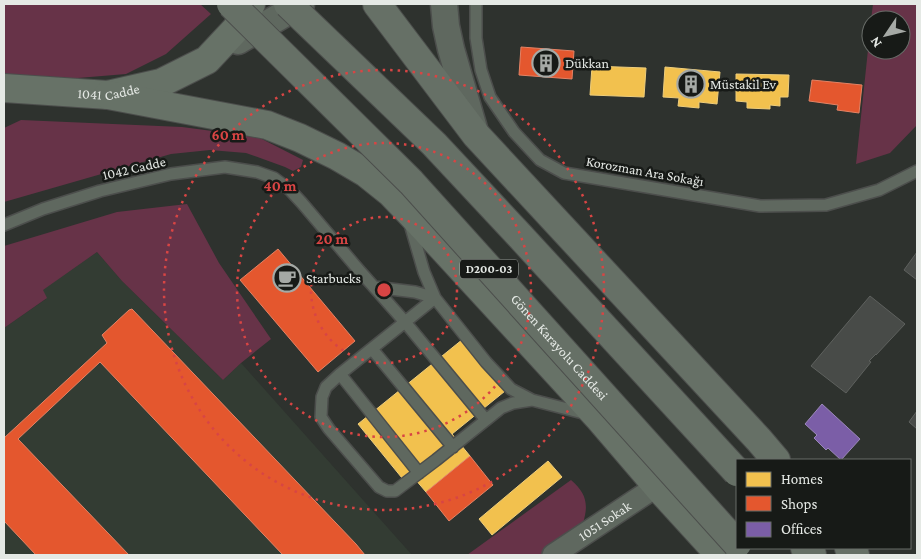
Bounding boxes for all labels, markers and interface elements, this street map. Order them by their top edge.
north arrow [861,10,911,60]
text: N [866,34,885,51]
building icon: Dükkan [531,48,561,78]
place label: Dükkan [565,55,610,71]
building icon: Müstakil Ev [676,69,706,99]
place label: Müstakil Ev [710,76,777,92]
street label: 1041 Cadde [77,80,141,104]
text: 60 m [212,127,245,143]
street label: 1042 Cadde [101,153,167,183]
street label: Korozman Ara Sokağı [585,153,705,189]
text: 40 m [264,178,297,194]
text: 20 m [316,231,348,247]
road number: D200-03 [460,260,518,278]
cafe icon: Starbucks [272,263,302,293]
place label: Starbucks [306,270,361,286]
centre of rings [375,281,393,299]
street label: Gönen Karayolu Caddesi [508,291,611,403]
legend [736,459,911,549]
text: Homes [781,471,823,487]
text: Shops [781,496,817,513]
street label: 1051 Sokak [575,497,634,544]
text: Offices [781,521,822,537]

